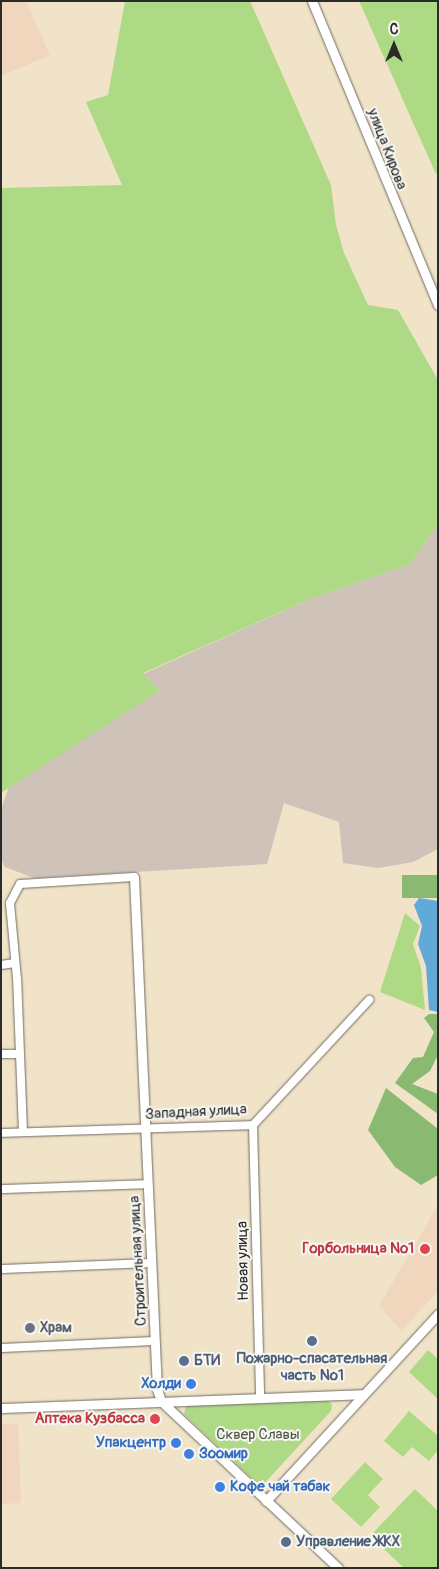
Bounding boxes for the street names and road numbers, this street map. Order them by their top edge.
street label: улица Кирова [363,106,411,192]
street label: Западная улица [145,1100,247,1124]
street label: Строительная улица [126,1195,150,1327]
street label: Новая улица [233,1221,253,1301]

